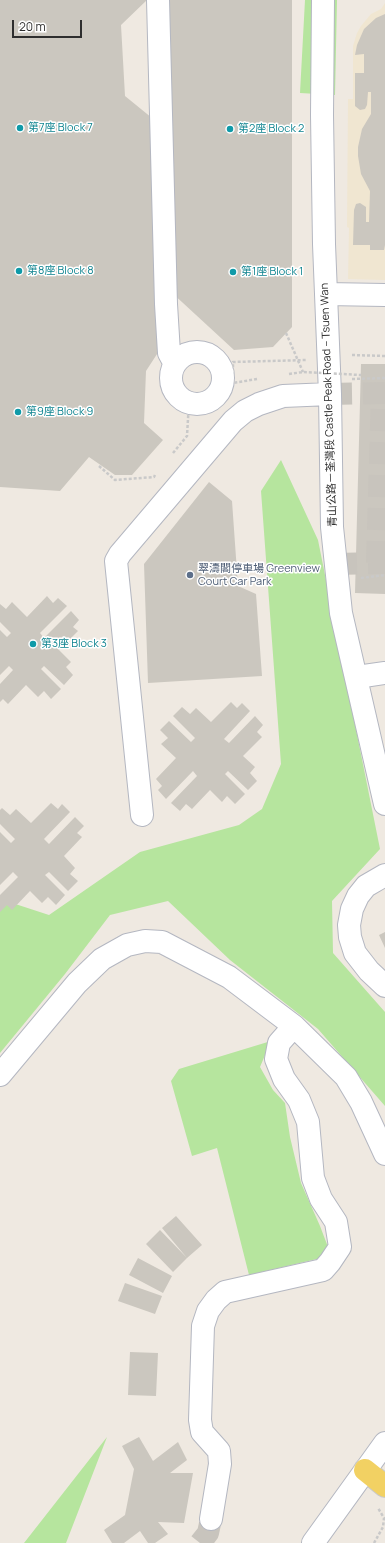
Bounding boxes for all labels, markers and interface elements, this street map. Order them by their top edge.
scale bar [14,12,84,38]
text: 20 m [19,18,46,35]
place label: 第7座 Block 7 [28,121,93,135]
place label: 第2座 Block 2 [238,122,304,136]
marker: 第7座 Block 7 [15,123,25,133]
marker: 第2座 Block 2 [225,124,235,134]
place label: 第8座 Block 8 [27,264,94,278]
place label: 第1座 Block 1 [241,265,303,279]
marker: 第8座 Block 8 [14,266,24,276]
marker: 第1座 Block 1 [228,267,238,277]
street label: 青山公路－荃灣段 Castle Peak Road – Tsuen Wan [318,283,340,527]
place label: 第9座 Block 9 [26,405,93,419]
marker: 第9座 Block 9 [13,407,23,417]
place label: 翠濤閣停車場 Greenview Court Car Park [198,562,320,588]
marker: 翠濤閣停車場 Greenview Court Car Park [185,570,195,580]
place label: 第3座 Block 3 [41,637,107,651]
marker: 第3座 Block 3 [28,639,38,649]

